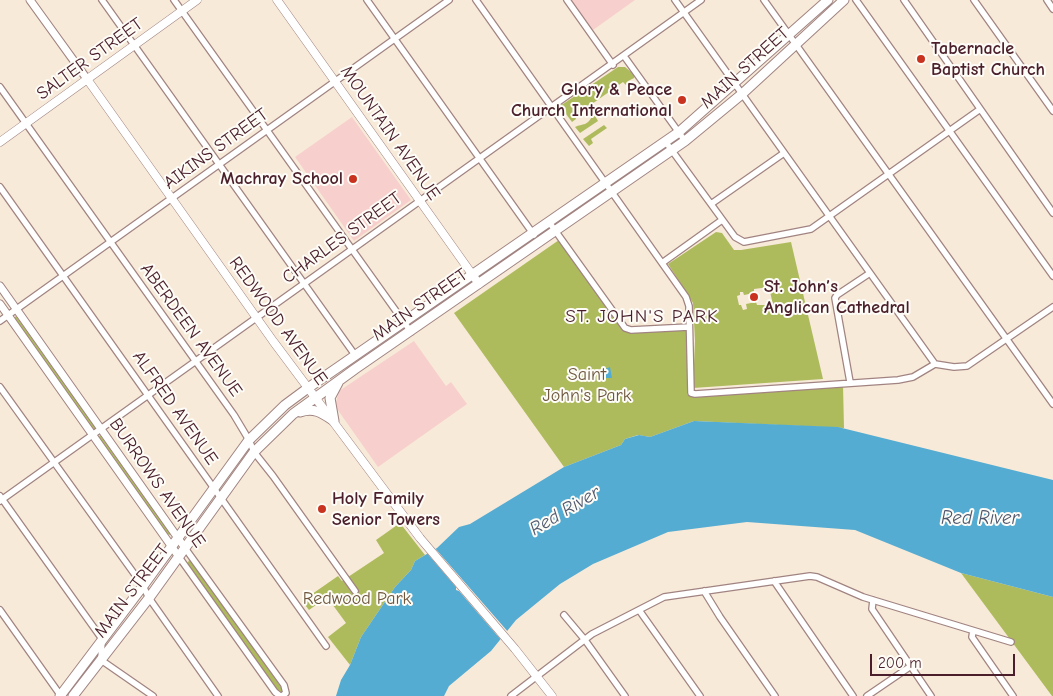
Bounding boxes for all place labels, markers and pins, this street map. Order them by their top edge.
place label: Tabernacle Baptist Church [931,38,1045,80]
marker: Tabernacle Baptist Church [915,53,927,65]
place label: Glory & Peace Church International [511,79,672,122]
marker: Glory & Peace Church International [676,94,688,106]
place label: Machray School [220,168,343,190]
marker: Machray School [347,173,359,185]
place label: St. John’s Anglican Cathedral [764,276,910,318]
marker: St. John’s Anglican Cathedral [748,291,760,303]
place label: Holy Family Senior Towers [332,488,440,530]
marker: Holy Family Senior Towers [316,503,328,515]

